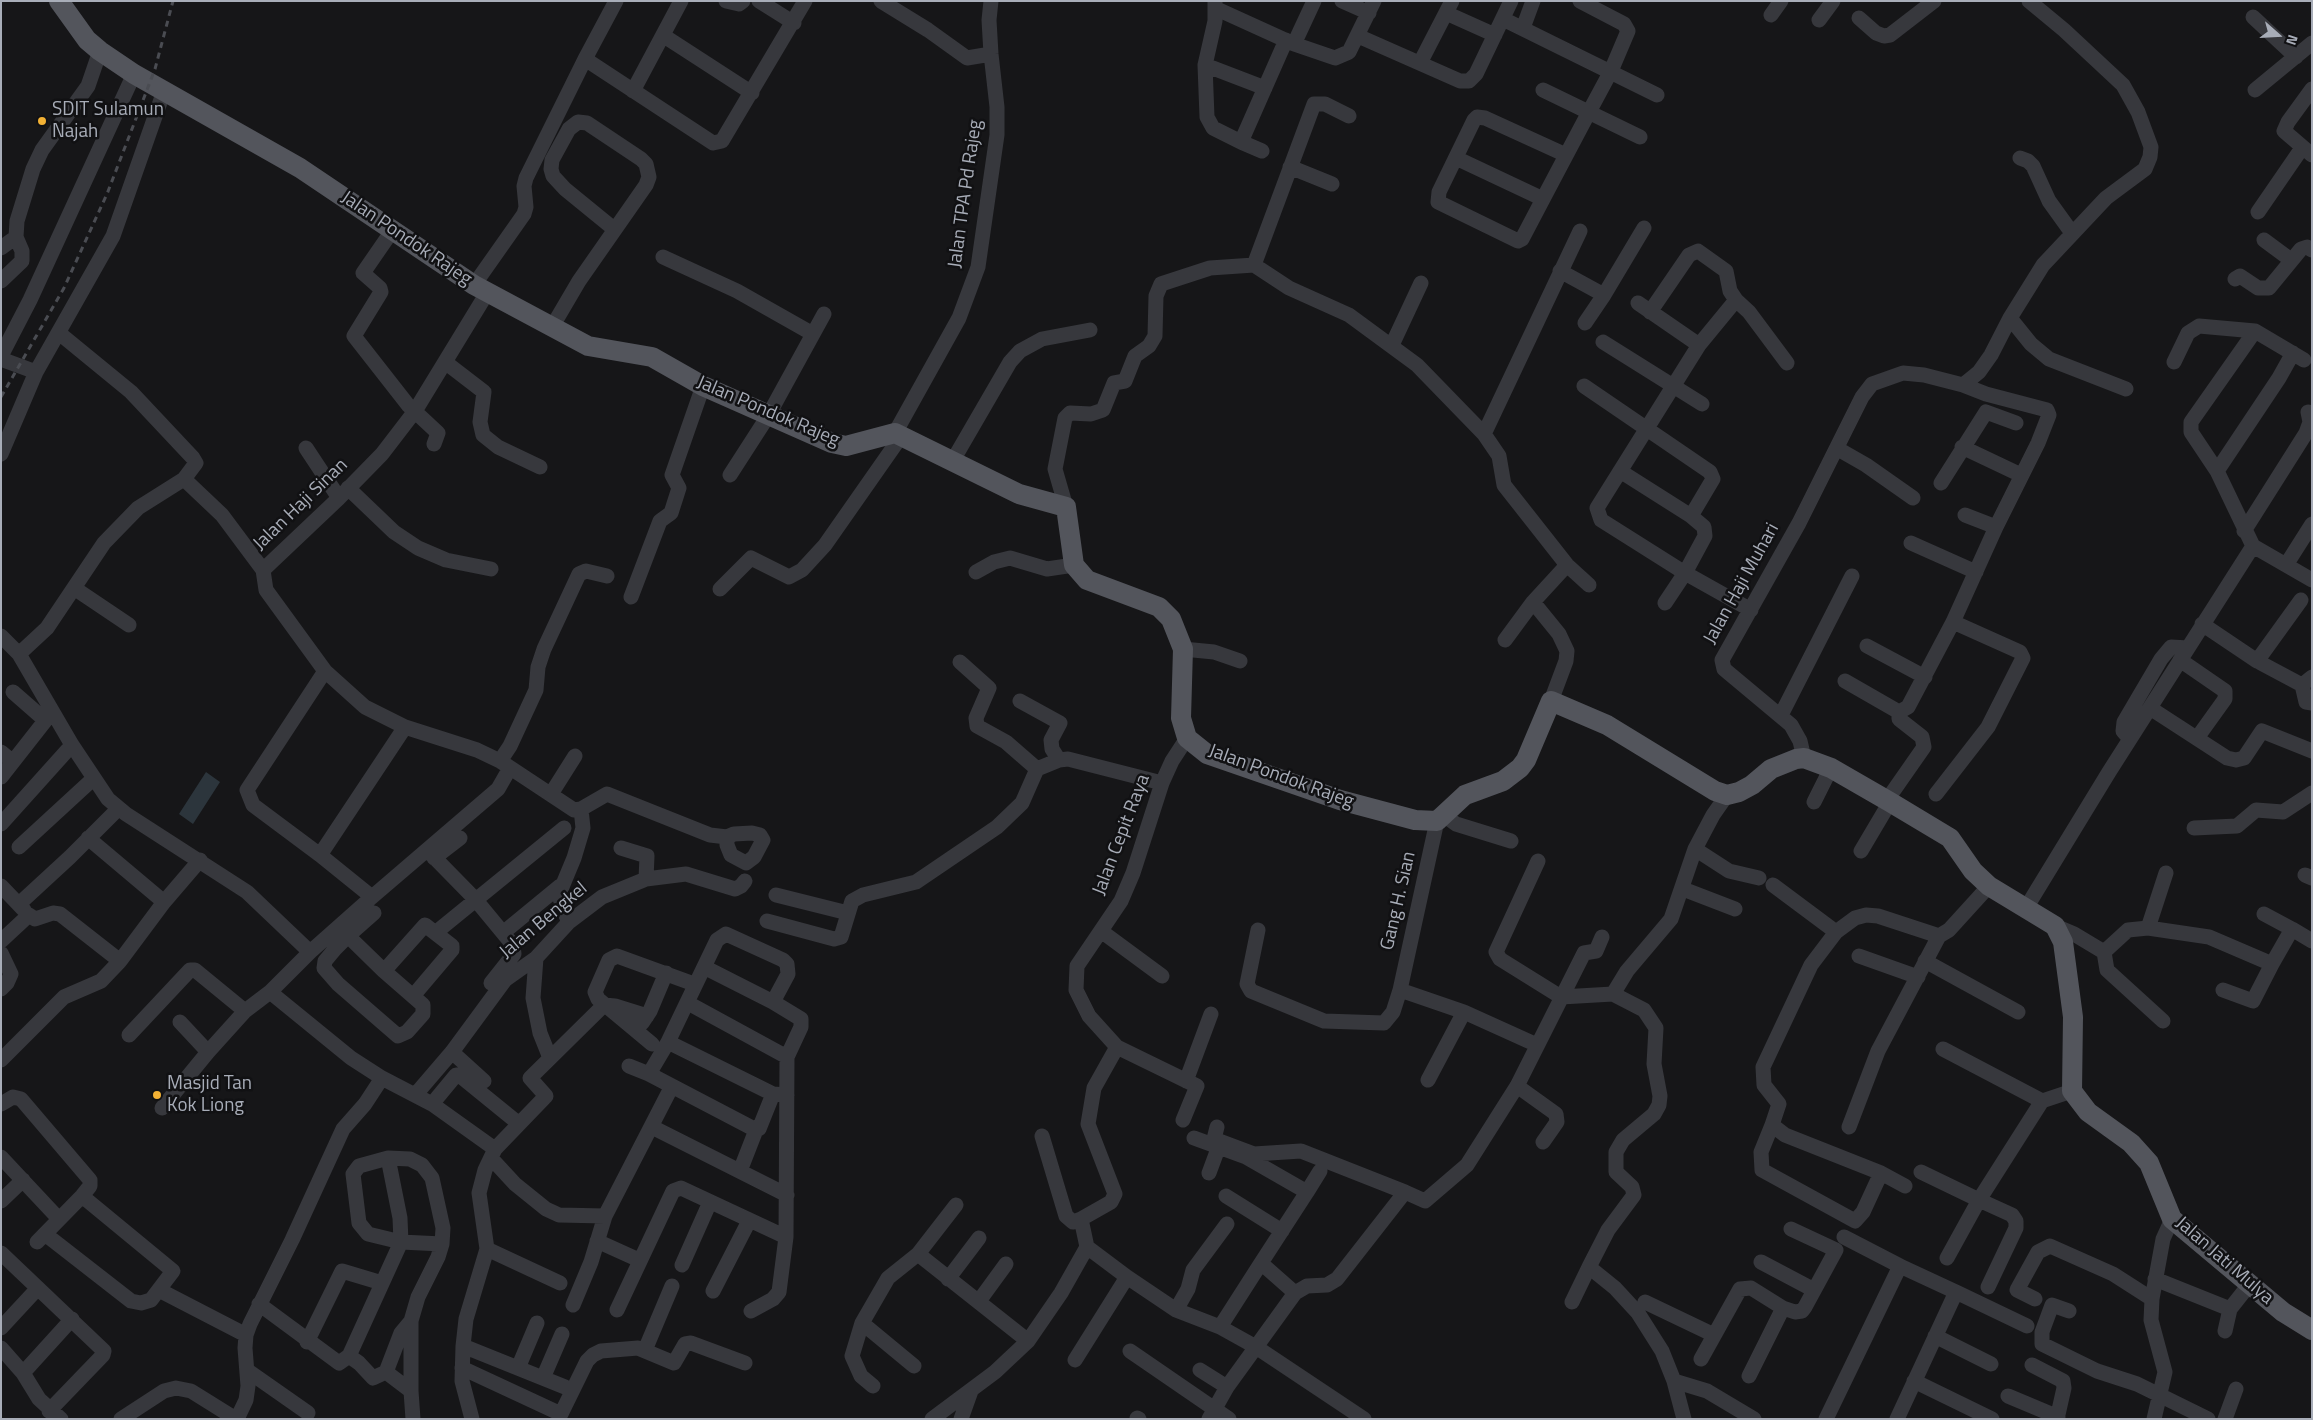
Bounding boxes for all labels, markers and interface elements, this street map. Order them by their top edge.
north arrow [2253,10,2303,60]
text: N [2281,32,2304,48]
place label: SDIT Sulamun Najah [52,99,164,143]
marker: SDIT Sulamun Najah [36,115,48,127]
street label: Jalan TPA Pd Rajeg [944,118,988,270]
street label: Jalan Pondok Rajeg [336,187,476,291]
street label: Jalan Pondok Rajeg [693,372,843,452]
street label: Jalan Haji Sinan [249,454,353,556]
street label: Jalan Haji Muhari [1699,520,1785,648]
street label: Jalan Pondok Rajeg [1205,740,1357,814]
street label: Jalan Cepit Raya [1088,771,1156,899]
street label: Gang H. Sian [1377,849,1421,953]
street label: Jalan Bengkel [496,878,592,964]
place label: Masjid Tan Kok Liong [167,1073,252,1117]
marker: Masjid Tan Kok Liong [151,1089,163,1101]
street label: Jalan Jati Mulya [2170,1212,2278,1310]

